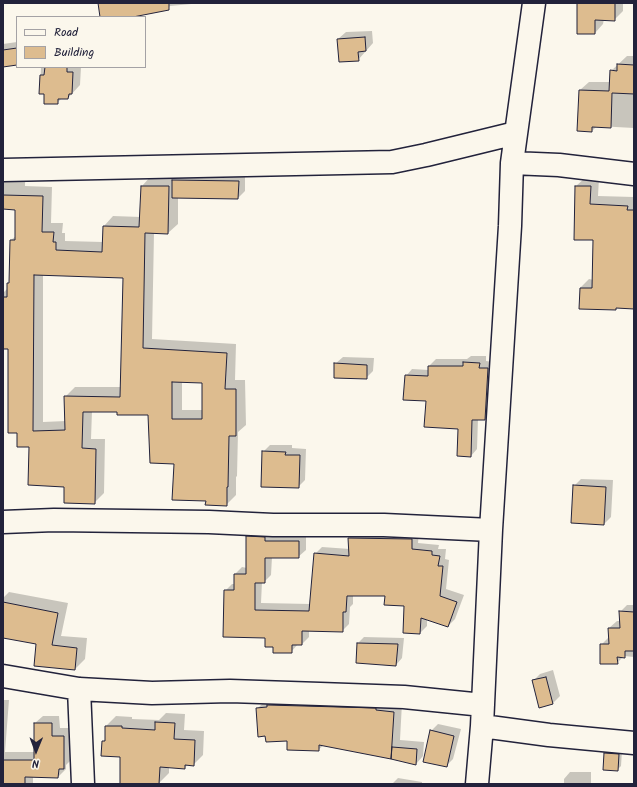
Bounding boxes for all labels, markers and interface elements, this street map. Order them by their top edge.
legend [16,16,146,68]
text: Road [54,23,78,42]
text: Building [54,43,94,62]
north arrow [16,731,56,771]
text: N [32,754,39,772]

